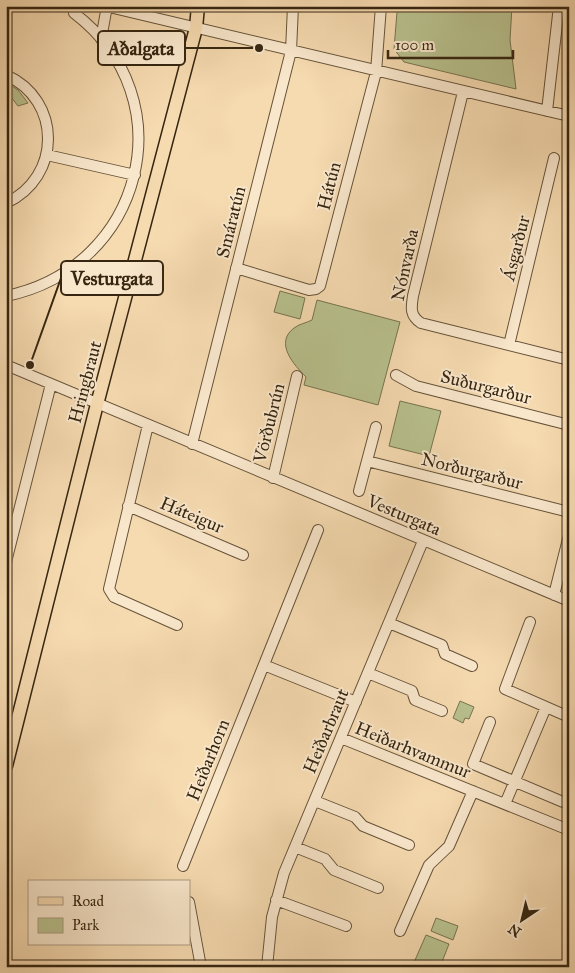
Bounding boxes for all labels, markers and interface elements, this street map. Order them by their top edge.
scale bar [388,28,512,60]
callout: Aðalgata [98,31,185,65]
text: 100 m [395,36,435,54]
text: Aðalgata [106,37,175,61]
street label: Hátún [312,159,346,212]
street label: Smáratún [211,184,251,260]
street label: Ásgarður [495,212,536,284]
street label: Nónvarða [387,227,423,303]
callout: Vesturgata [61,261,163,295]
text: Vesturgata [70,267,154,291]
street label: Hringbraut [63,338,108,426]
street label: Suðurgarður [438,365,534,410]
street label: Vörðubrún [248,381,290,466]
street label: Norðurgarður [419,448,525,495]
street label: Vesturgata [362,489,445,541]
street label: Háteigur [157,492,227,539]
street label: Heiðarbraut [298,685,354,777]
street label: Heiðarhorn [182,716,234,804]
street label: Heiðarhvammur [352,717,474,783]
legend [28,880,190,946]
text: Road [72,892,104,910]
north arrow [498,896,548,946]
text: Park [72,916,99,934]
text: N [505,920,525,941]

